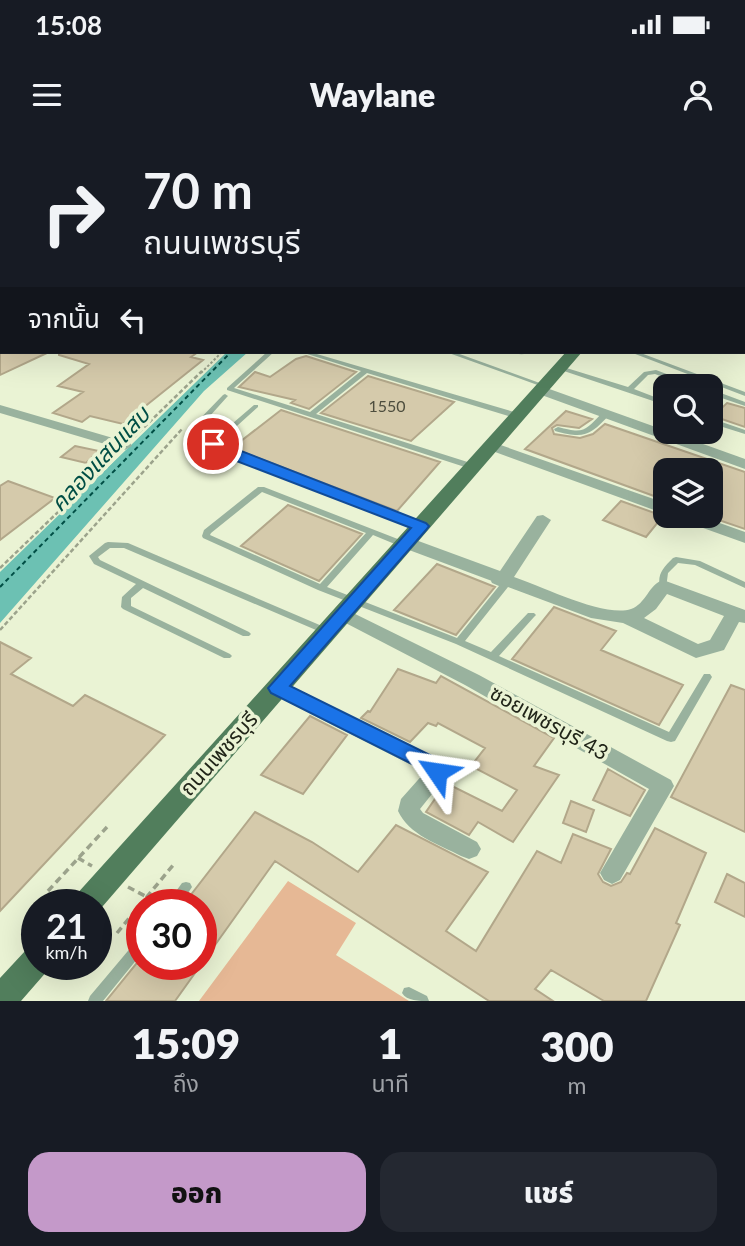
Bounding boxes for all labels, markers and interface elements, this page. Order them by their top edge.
text: 15:08 [35,9,102,41]
text: Waylane [310,75,435,114]
icon: menu [28,76,66,114]
icon: person [679,76,717,114]
text: 70 m [143,161,253,219]
icon: right [28,168,119,259]
text: ถนนเพชรบุรี [143,222,301,261]
icon: left [114,301,152,339]
text: จากนั้น [28,302,100,334]
map controls [653,374,723,528]
button: search [653,374,723,444]
house number: 1550 [368,396,406,415]
water label: คลองแสนแสบ [44,399,156,516]
pin [183,414,243,474]
icon: arrive [194,425,232,463]
button: layers [653,458,723,528]
street label: ซอยเพชรบุรี 43 [485,679,613,766]
street label: ถนนเพชรบุรี [174,706,263,801]
position arrow [400,735,474,809]
speed limit sign: 30 [126,889,217,980]
text: 21 [46,904,87,946]
text: km/h [45,941,88,963]
text: 15:09 [131,1018,240,1068]
text: 1 [378,1018,402,1068]
text: 300 [540,1021,614,1071]
text: ถึง [173,1069,199,1097]
text: นาที [372,1069,409,1097]
text: m [568,1071,586,1099]
button: ออก [28,1152,366,1232]
button: แชร์ [380,1152,717,1232]

